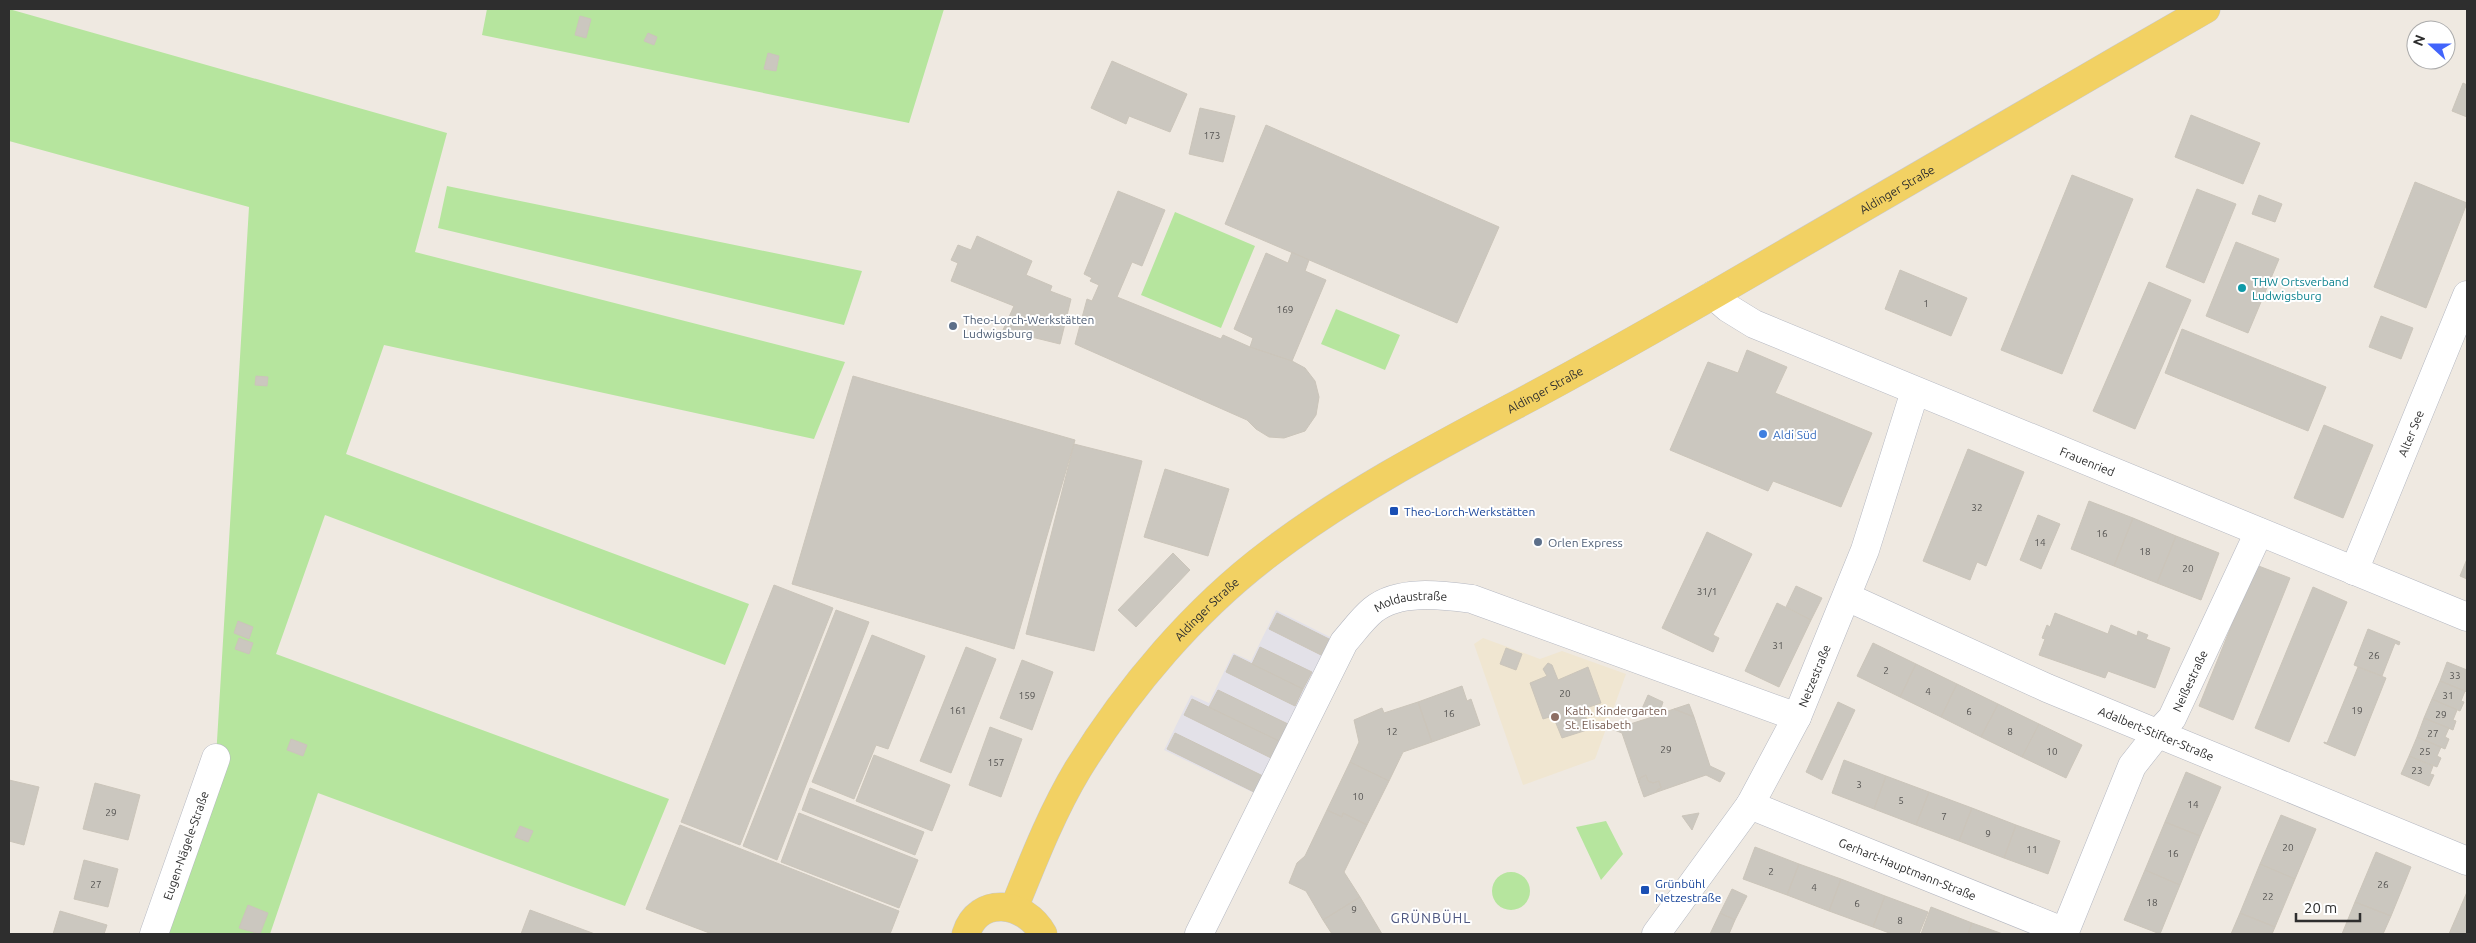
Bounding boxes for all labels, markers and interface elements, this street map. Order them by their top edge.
north arrow [2406,20,2456,70]
text: N [2410,33,2428,48]
house number: 173 [1204,130,1220,141]
street label: Aldinger Straße [1857,162,1936,216]
place label: THW Ortsverband Ludwigsburg [2252,275,2349,302]
marker: THW Ortsverband Ludwigsburg [2236,282,2248,294]
house number: 1 [1923,298,1929,309]
house number: 169 [1277,304,1293,315]
place label: Theo-Lorch-Werkstätten Ludwigsburg [963,313,1094,340]
marker: Theo-Lorch-Werkstätten Ludwigsburg [947,320,959,332]
street label: Aldinger Straße [1505,364,1585,415]
street label: Alter See [2395,408,2426,458]
marker: Aldi Süd [1757,428,1769,440]
place label: Aldi Süd [1773,428,1817,441]
street label: Frauenried [2058,444,2117,478]
house number: 32 [1971,502,1983,513]
marker: Theo-Lorch-Werkstätten [1388,505,1400,517]
place label: Theo-Lorch-Werkstätten [1404,505,1535,518]
house number: 16 [2096,528,2108,539]
marker: Orlen Express [1532,536,1544,548]
place label: Orlen Express [1548,536,1623,549]
house number: 14 [2034,537,2046,548]
house number: 18 [2139,546,2151,557]
house number: 20 [2182,563,2194,574]
street label: Aldinger Straße [1172,575,1241,643]
house number: 31/1 [1697,586,1717,597]
street label: Moldaustraße [1371,589,1448,614]
house number: 31 [1772,640,1784,651]
street label: Netzestraße [1795,642,1832,709]
street label: Neißestraße [2169,648,2209,714]
house number: 26 [2368,650,2380,661]
house number: 2 [1883,665,1889,676]
house number: 33 [2449,670,2461,681]
house number: 4 [1925,686,1931,697]
house number: 20 [1559,688,1571,699]
house number: 159 [1019,690,1035,701]
house number: 31 [2442,690,2454,701]
place label: Kath. Kindergarten St. Elisabeth [1565,704,1667,731]
street label: Adalbert-Stifter-Straße [2097,704,2216,763]
house number: 161 [950,705,966,716]
house number: 19 [2351,705,2363,716]
house number: 6 [1966,706,1972,717]
house number: 16 [1443,708,1455,719]
house number: 29 [2435,709,2447,720]
marker: Kath. Kindergarten St. Elisabeth [1549,711,1561,723]
house number: 12 [1386,726,1398,737]
house number: 8 [2007,726,2013,737]
house number: 27 [2427,728,2439,739]
house number: 29 [1660,744,1672,755]
house number: 10 [2046,746,2058,757]
house number: 25 [2419,746,2431,757]
house number: 157 [988,757,1004,768]
house number: 23 [2411,765,2423,776]
house number: 3 [1856,779,1862,790]
street label: Eugen-Nägele-Straße [160,789,210,902]
house number: 10 [1352,791,1364,802]
house number: 5 [1898,795,1904,806]
house number: 14 [2187,799,2199,810]
house number: 29 [105,807,117,818]
house number: 7 [1941,811,1947,822]
house number: 9 [1985,828,1991,839]
street label: Gerhart-Hauptmann-Straße [1837,835,1978,902]
house number: 20 [2282,842,2294,853]
house number: 11 [2026,844,2038,855]
house number: 16 [2167,848,2179,859]
house number: 2 [1768,866,1774,877]
place label: Grünbühl Netzestraße [1655,877,1721,904]
house number: 27 [90,879,102,890]
house number: 26 [2377,879,2389,890]
house number: 4 [1811,882,1817,893]
marker: Grünbühl Netzestraße [1639,884,1651,896]
scale bar [2296,890,2360,922]
house number: 22 [2262,891,2274,902]
house number: 18 [2146,897,2158,908]
house number: 6 [1854,898,1860,909]
text: 20 m [2304,899,2337,916]
house number: 9 [1351,904,1357,915]
district label: GRÜNBÜHL [1391,909,1471,926]
house number: 8 [1897,915,1903,926]

